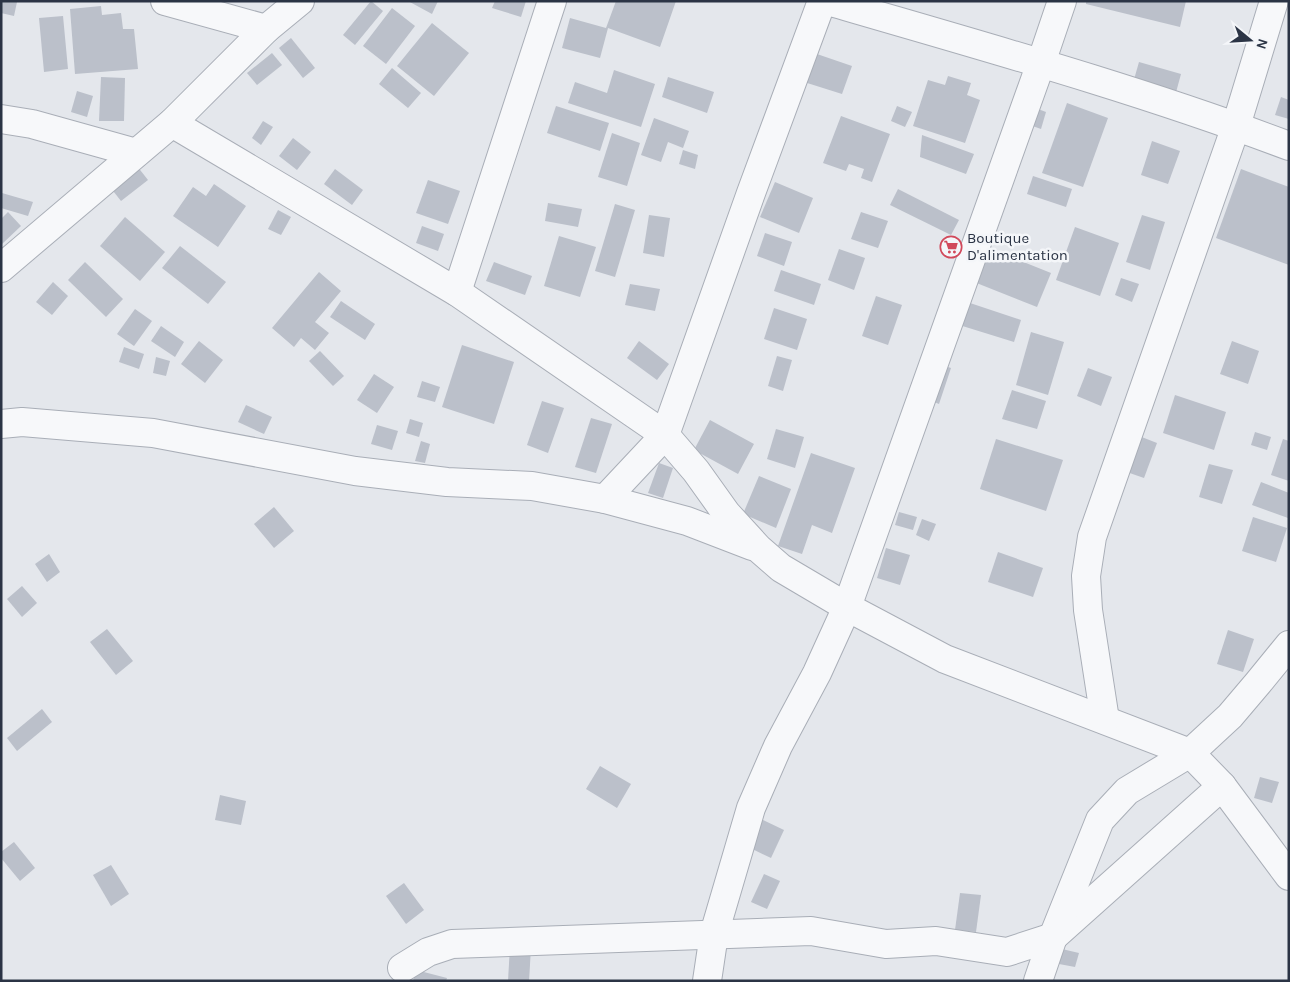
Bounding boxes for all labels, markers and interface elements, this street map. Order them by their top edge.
north arrow [1225,15,1275,65]
text: N [1252,36,1272,51]
place label: Boutique D'alimentation [967,229,1068,264]
supermarket icon: Boutique D'alimentation [939,235,963,259]

